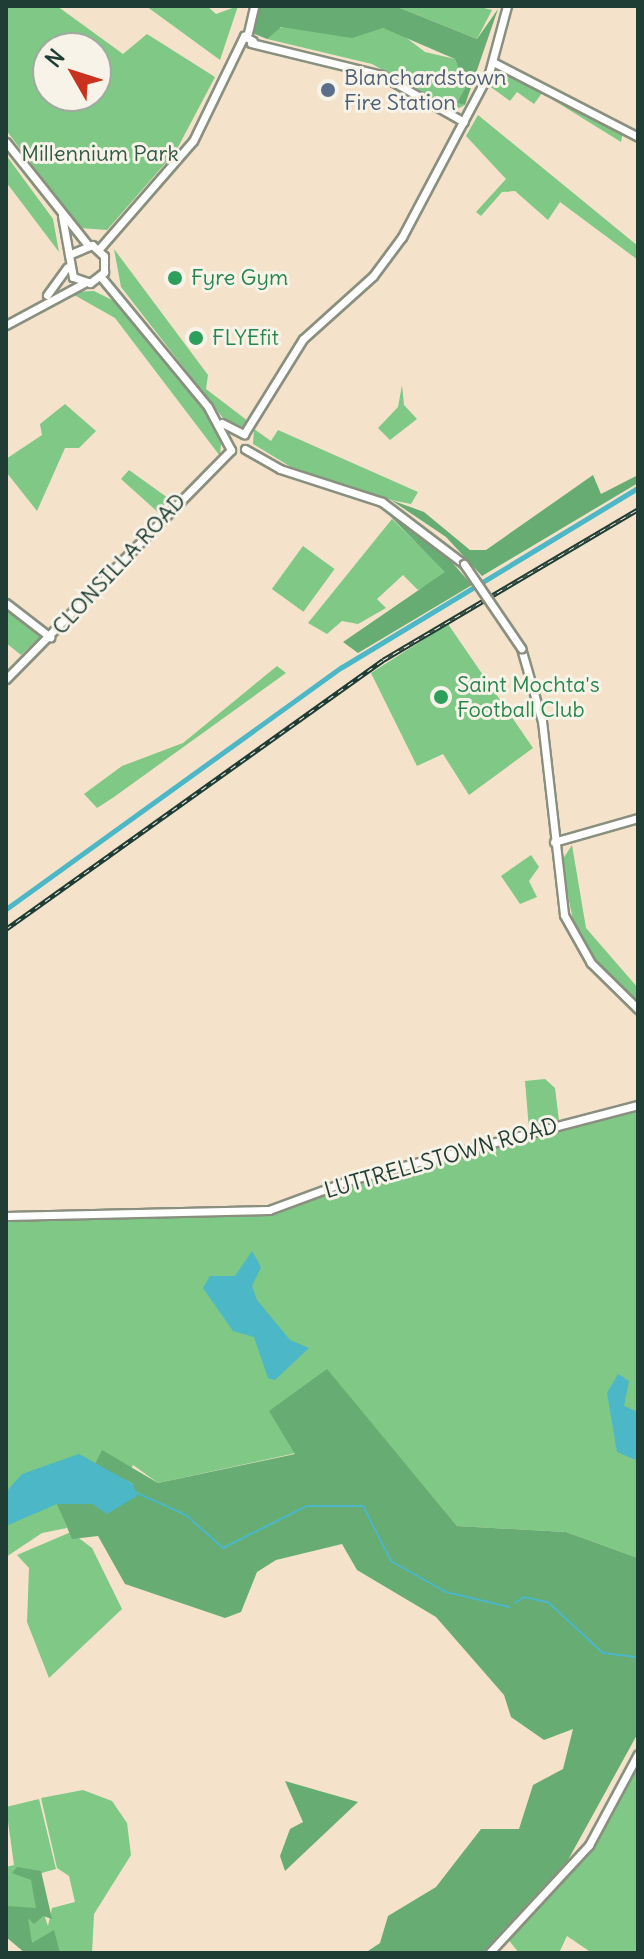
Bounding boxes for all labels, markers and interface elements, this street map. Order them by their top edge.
north arrow [32,32,112,112]
text: N [39,43,71,73]
place label: Blanchardstown Fire Station [344,64,507,116]
marker: Blanchardstown Fire Station [319,81,337,99]
park label: Millennium Park [21,141,179,167]
place label: Fyre Gym [191,265,288,291]
marker: Fyre Gym [166,269,184,287]
place label: FLYEfit [212,325,279,351]
marker: FLYEfit [187,329,205,347]
street label: CLONSILLA ROAD [47,488,191,640]
place label: Saint Mochta's Football Club [457,671,600,722]
marker: Saint Mochta's Football Club [432,688,450,706]
street label: LUTTRELLSTOWN ROAD [321,1112,561,1204]

